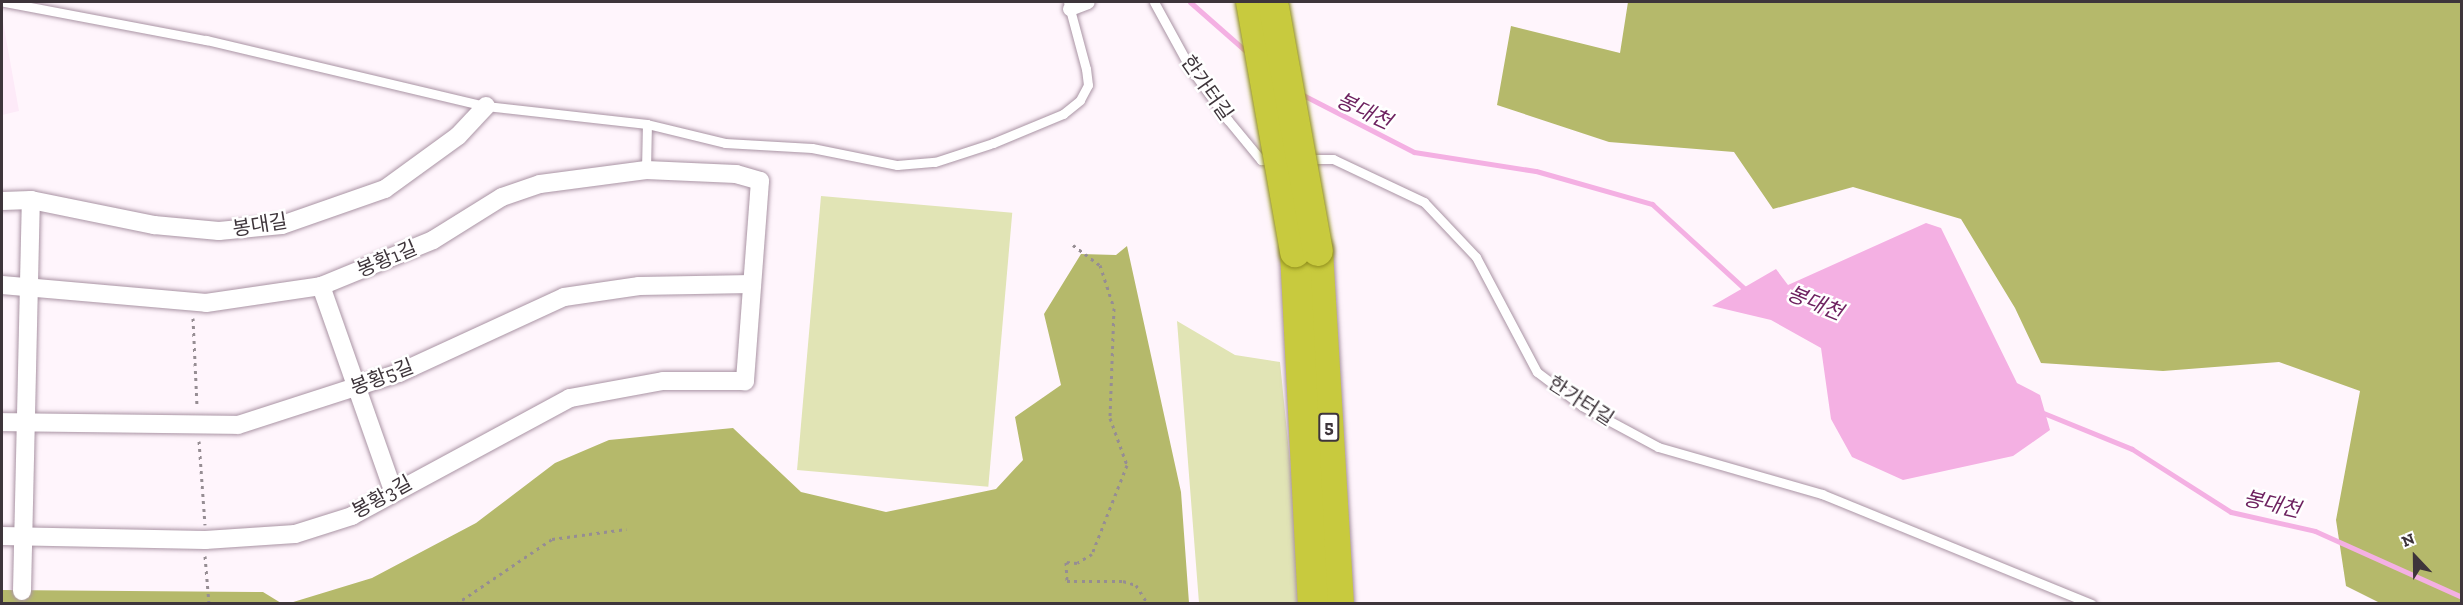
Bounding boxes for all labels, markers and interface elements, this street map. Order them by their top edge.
street label: 한가터길 [1176,51,1238,125]
water label: 봉대천 [1332,87,1396,135]
street label: 봉대길 [231,209,289,241]
street label: 봉황1길 [353,236,421,282]
water label: 봉대천 [1783,280,1847,326]
street label: 봉황5길 [347,354,417,400]
street label: 한가터길 [1544,371,1618,431]
road number: 5 [1317,412,1341,442]
street label: 봉황3길 [348,471,416,523]
water label: 봉대천 [2241,485,2303,523]
north arrow [2385,527,2445,587]
text: N [2399,529,2417,551]

